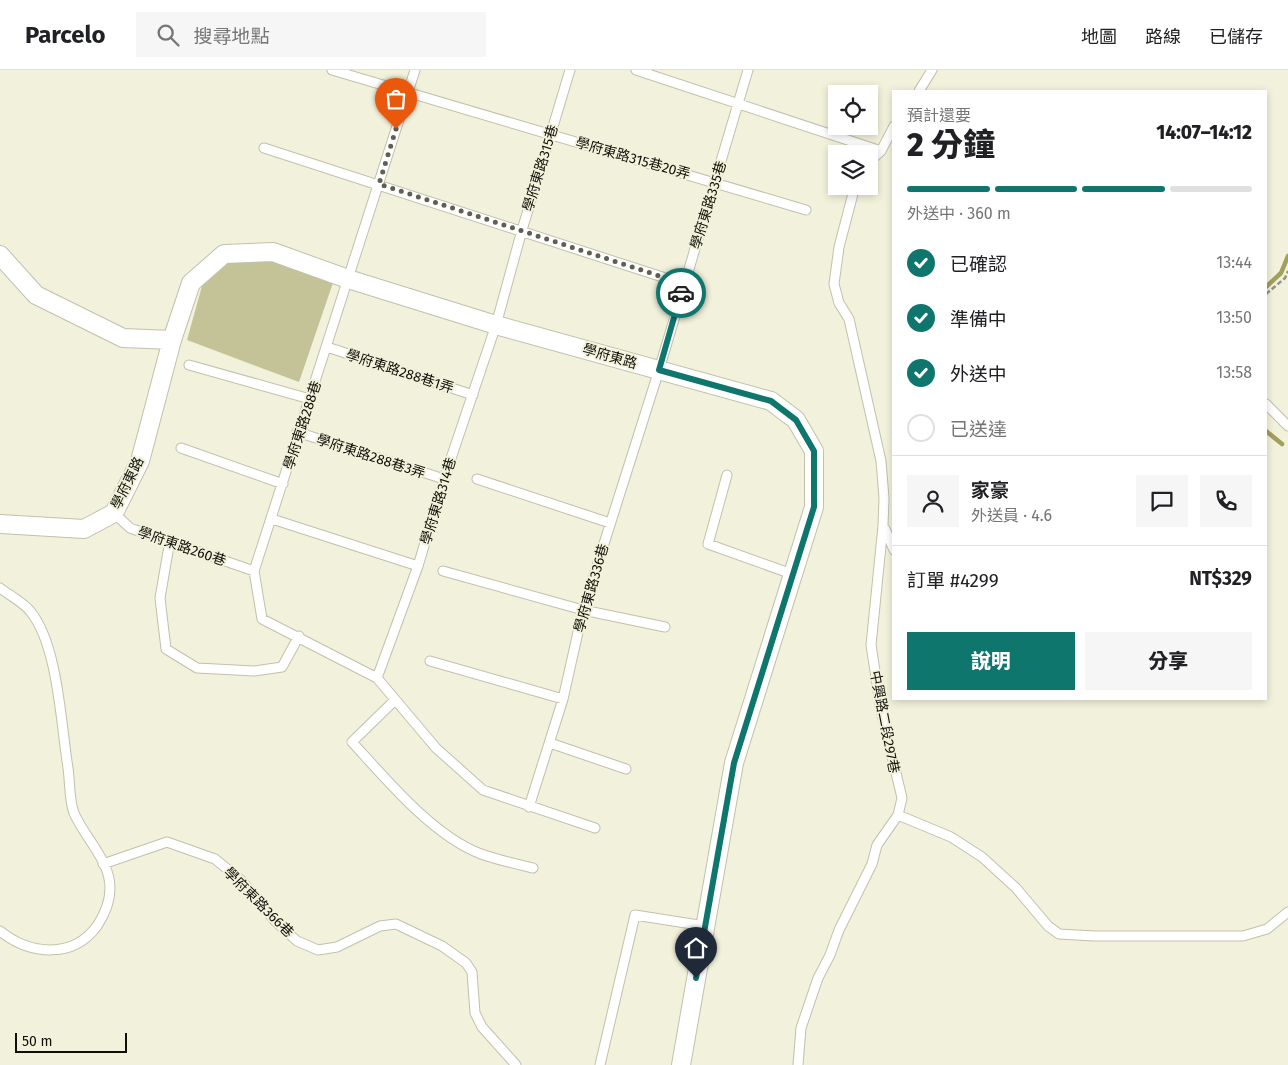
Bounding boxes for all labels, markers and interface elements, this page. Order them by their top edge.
search box [136,12,486,57]
text: Parcelo [25,21,106,49]
icon: search [154,21,182,49]
text: 搜尋地點 [194,25,270,48]
text: 地圖 [1081,26,1117,48]
text: 路線 [1145,26,1181,48]
text: 已儲存 [1209,26,1263,48]
pin [375,78,417,129]
icon: bag [382,85,410,113]
map controls [828,85,878,195]
button: locate [828,85,878,135]
text: 預計還要 [907,106,971,125]
text: 14:07–14:12 [1156,121,1252,144]
street label: 學府東路315巷 [519,123,562,214]
text: 2 分鐘 [907,126,995,164]
street label: 學府東路315巷20弄 [574,134,692,183]
button: layers [828,145,878,195]
street label: 學府東路335巷 [687,159,730,251]
text: 外送中 · 360 m [907,204,1011,223]
icon: check [907,249,935,277]
text: 已確認 [950,253,1007,276]
text: 13:44 [1216,253,1252,272]
courier [656,268,706,318]
icon: car [667,279,695,307]
icon: check [907,304,935,332]
text: 準備中 [950,308,1007,331]
text: 13:50 [1216,308,1252,327]
street label: 學府東路 [581,341,639,372]
street label: 學府東路288巷1弄 [344,346,456,397]
icon: check [907,359,935,387]
text: 外送中 [950,363,1007,386]
text: 13:58 [1216,363,1252,382]
street label: 學府東路288巷 [280,379,325,472]
text: 已送達 [950,418,1007,441]
street label: 學府東路288巷3弄 [314,431,427,482]
street label: 學府東路 [108,454,147,512]
street label: 學府東路314巷 [417,456,460,547]
button: person [907,475,959,527]
button: chat [1136,475,1188,527]
button: phone [1200,475,1252,527]
text: 家豪 [971,479,1009,502]
text: 外送員 · 4.6 [971,506,1052,525]
street label: 學府東路260巷 [135,523,228,570]
street label: 學府東路336巷 [571,542,612,634]
text: NT$329 [1189,567,1252,590]
text: 訂單 #4299 [907,569,999,592]
button: 說明 [907,632,1075,690]
button: 分享 [1085,632,1252,690]
street label: 中興路二段297巷 [866,669,903,775]
street label: 學府東路366巷 [220,864,297,941]
pin [675,927,717,978]
icon: home [682,934,710,962]
scale bar [15,1030,128,1053]
text: 50 m [22,1033,53,1050]

